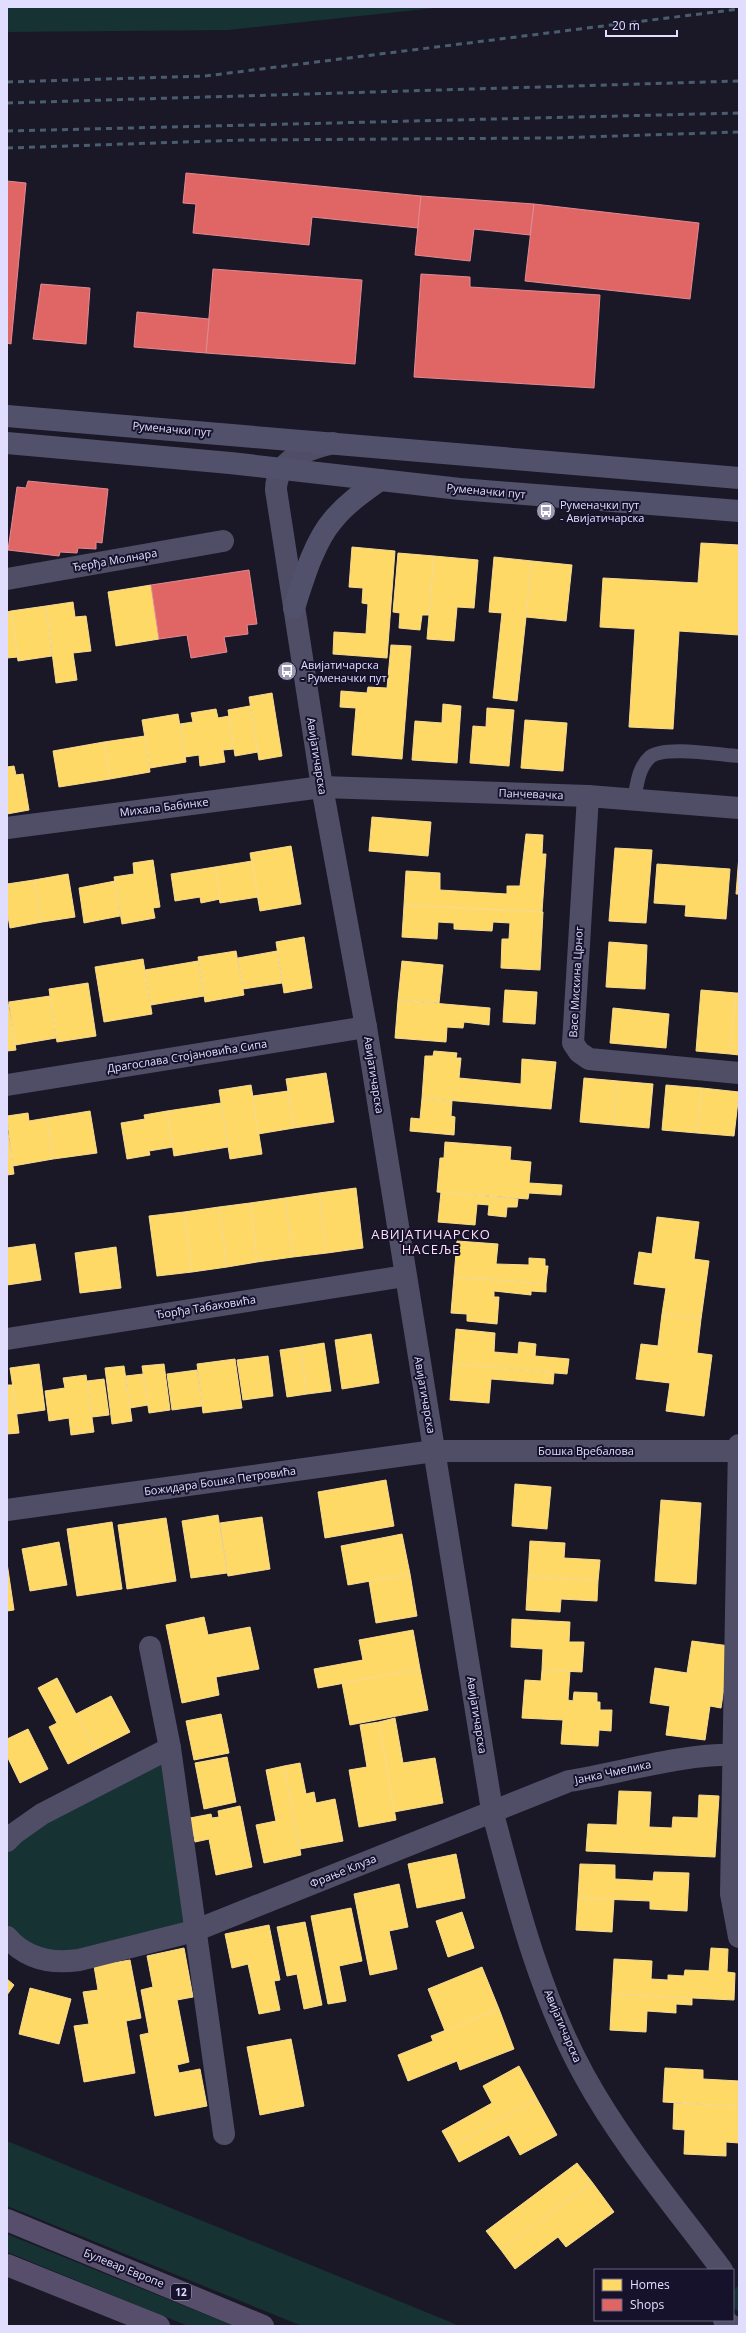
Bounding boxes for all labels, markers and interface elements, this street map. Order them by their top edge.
scale bar [606,12,677,38]
text: 20 m [612,17,640,34]
street label: Руменачки пут [132,418,212,439]
street label: Руменачки пут [446,480,526,501]
place label: Руменачки пут - Авијатичарска [560,497,644,525]
bus stop icon: Руменачки пут - Авијатичарска [535,500,557,522]
street label: Ђерђа Молнара [72,545,158,574]
place label: Авијатичарска - Руменачки пут [301,657,387,685]
bus stop icon: Авијатичарска - Руменачки пут [276,660,298,682]
street label: Авијатичарска [304,716,331,796]
street label: Панчевачка [498,785,564,802]
street label: Михала Бабинке [119,794,209,819]
street label: Васе Мискина Црног [565,926,586,1038]
street label: Драгослава Стојановића Сипа [106,1035,268,1076]
street label: Авијатичарска [361,1035,388,1115]
district label: АВИЈАТИЧАРСКО НАСЕЉЕ [371,1225,491,1258]
street label: Ђорђа Табаковића [155,1291,257,1322]
street label: Авијатичарска [411,1355,440,1435]
street label: Бошка Вребалова [538,1443,634,1458]
street label: Божидара Бошка Петровића [143,1462,297,1499]
street label: Авијатичарска [464,1675,491,1755]
street label: Јанка Чмелика [572,1756,652,1787]
street label: Фрање Клуза [307,1850,378,1891]
street label: Авијатичарска [541,1987,586,2065]
street label: Булевар Европе [82,2245,167,2291]
legend [594,2269,734,2321]
text: Homes [630,2276,670,2293]
road number: 12 [171,2284,191,2300]
text: Shops [630,2296,665,2313]

